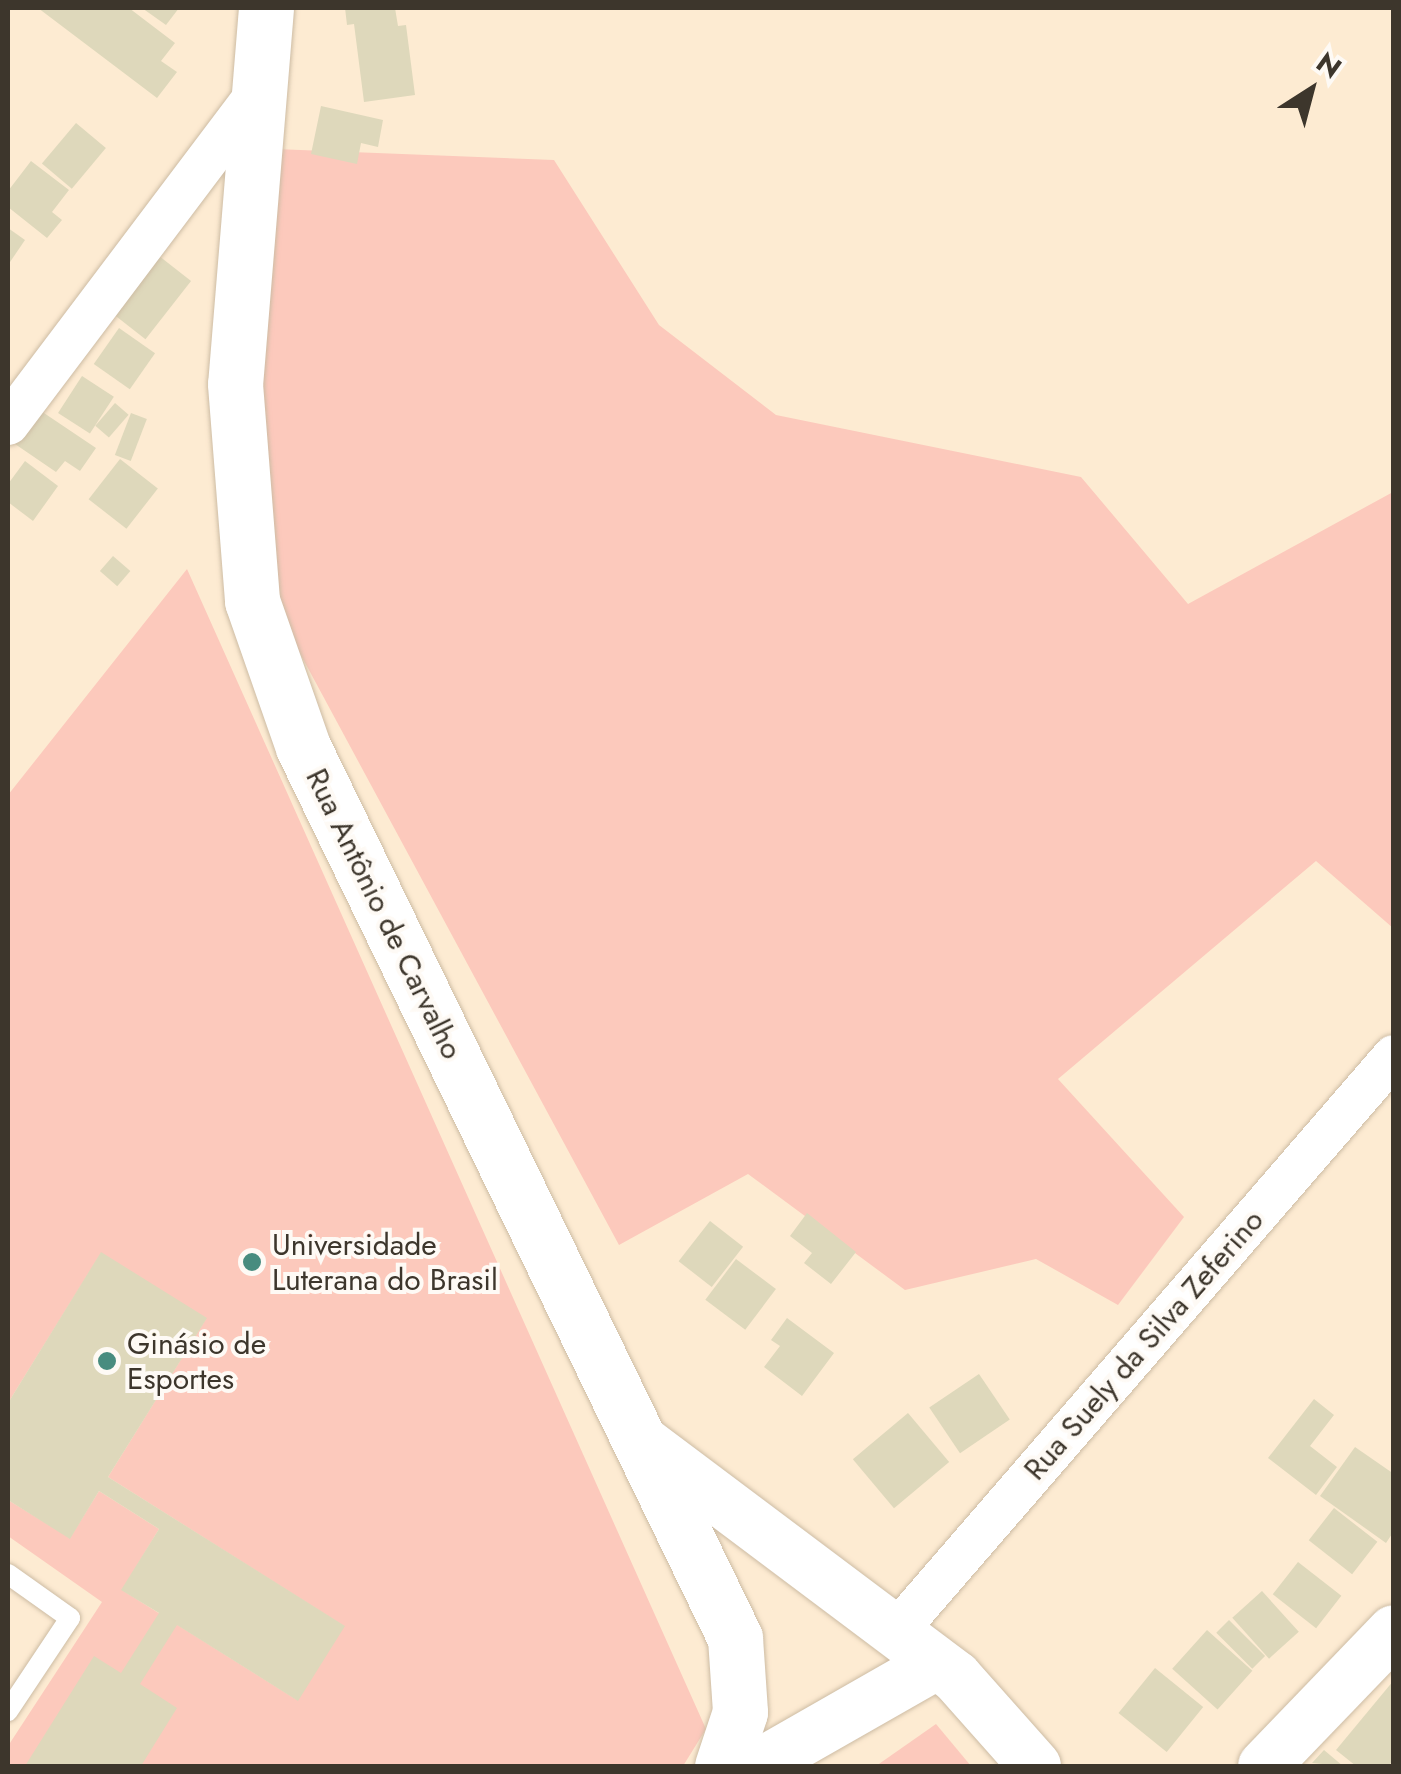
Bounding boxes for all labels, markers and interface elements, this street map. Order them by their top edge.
north arrow [1261,40,1361,140]
text: N [1308,42,1350,88]
street label: Rua Antônio de Carvalho [298,763,470,1065]
street label: Rua Suely da Silva Zeferino [1017,1203,1271,1487]
place label: Universidade Luterana do Brasil [272,1227,498,1298]
marker: Universidade Luterana do Brasil [241,1251,263,1273]
place label: Ginásio de Esportes [127,1326,266,1396]
marker: Ginásio de Esportes [96,1350,118,1372]

